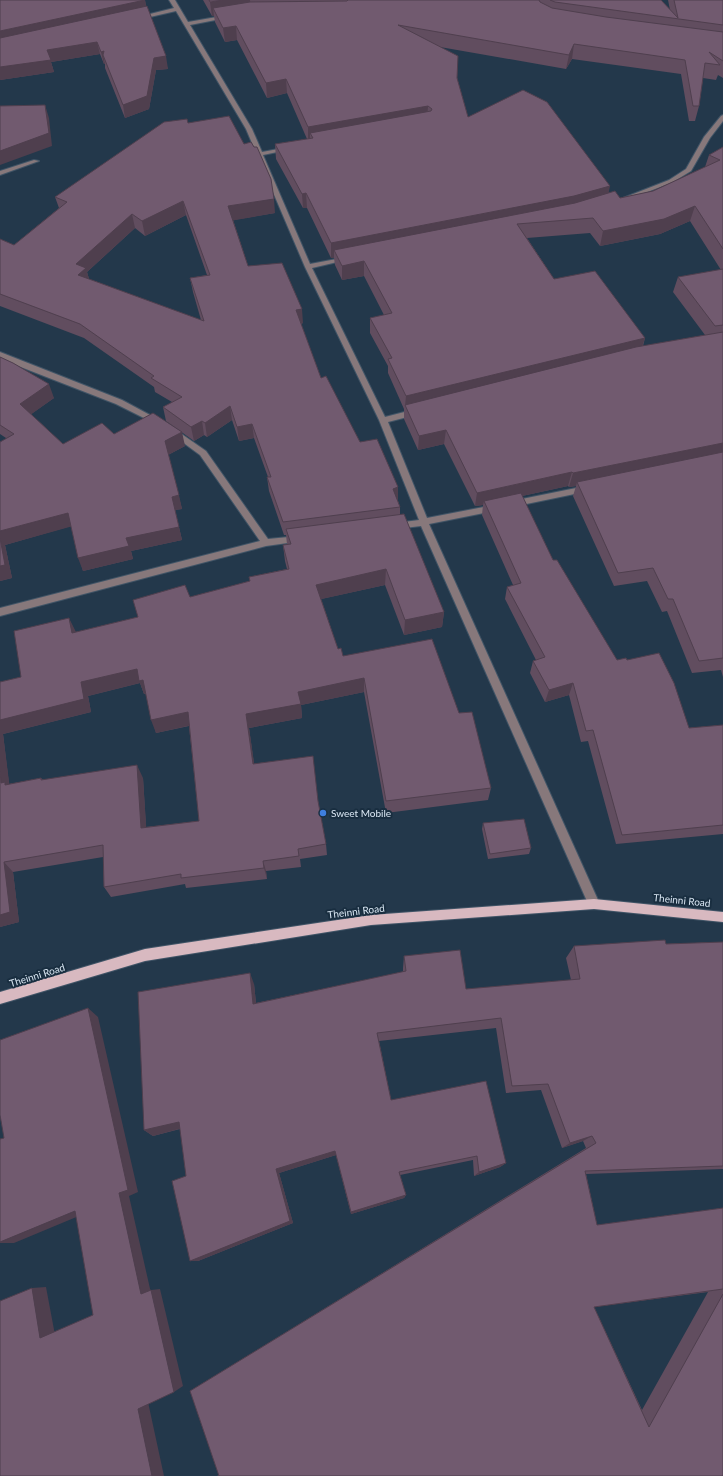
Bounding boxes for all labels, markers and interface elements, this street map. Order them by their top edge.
place label: Sweet Mobile [331,807,391,819]
marker: Sweet Mobile [318,808,328,818]
street label: Theinni Road [653,891,711,909]
street label: Theinni Road [327,902,385,920]
street label: Theinni Road [8,961,66,989]

